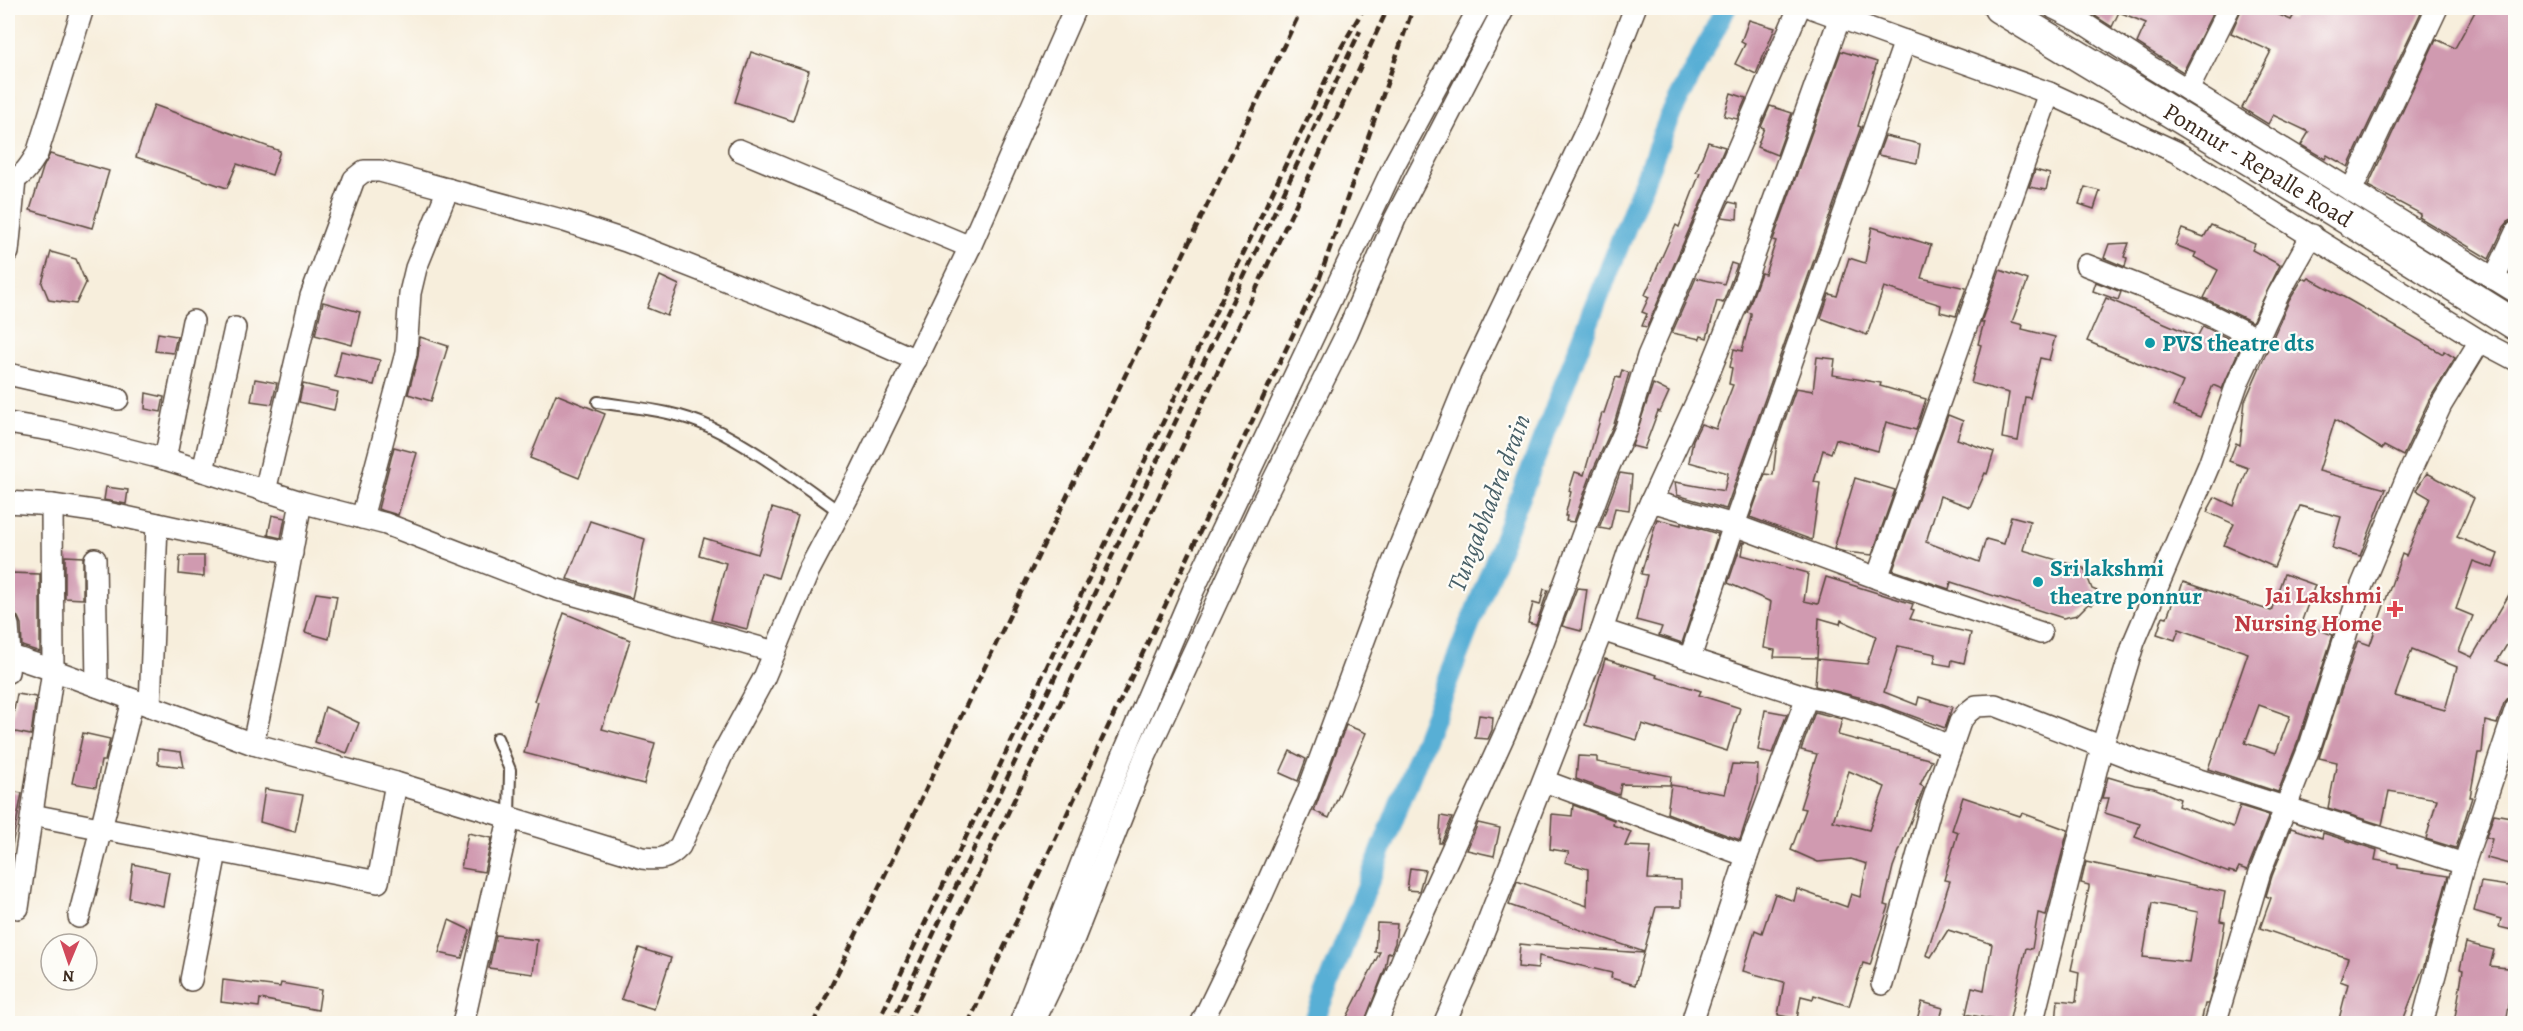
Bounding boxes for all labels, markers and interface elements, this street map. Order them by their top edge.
street label: Ponnur - Repalle Road [2157,95,2359,235]
place label: PVS theatre dts [2162,327,2315,359]
marker: PVS theatre dts [2143,336,2157,350]
water label: Tungabhadra drain [1439,409,1539,597]
place label: Sri lakshmi theatre ponnur [2050,552,2202,612]
marker: Sri lakshmi theatre ponnur [2031,575,2045,589]
place label: Jai Lakshmi Nursing Home [2234,579,2382,639]
marker: Jai Lakshmi Nursing Home [2386,600,2404,618]
north arrow [39,932,99,992]
text: N [62,965,75,987]

